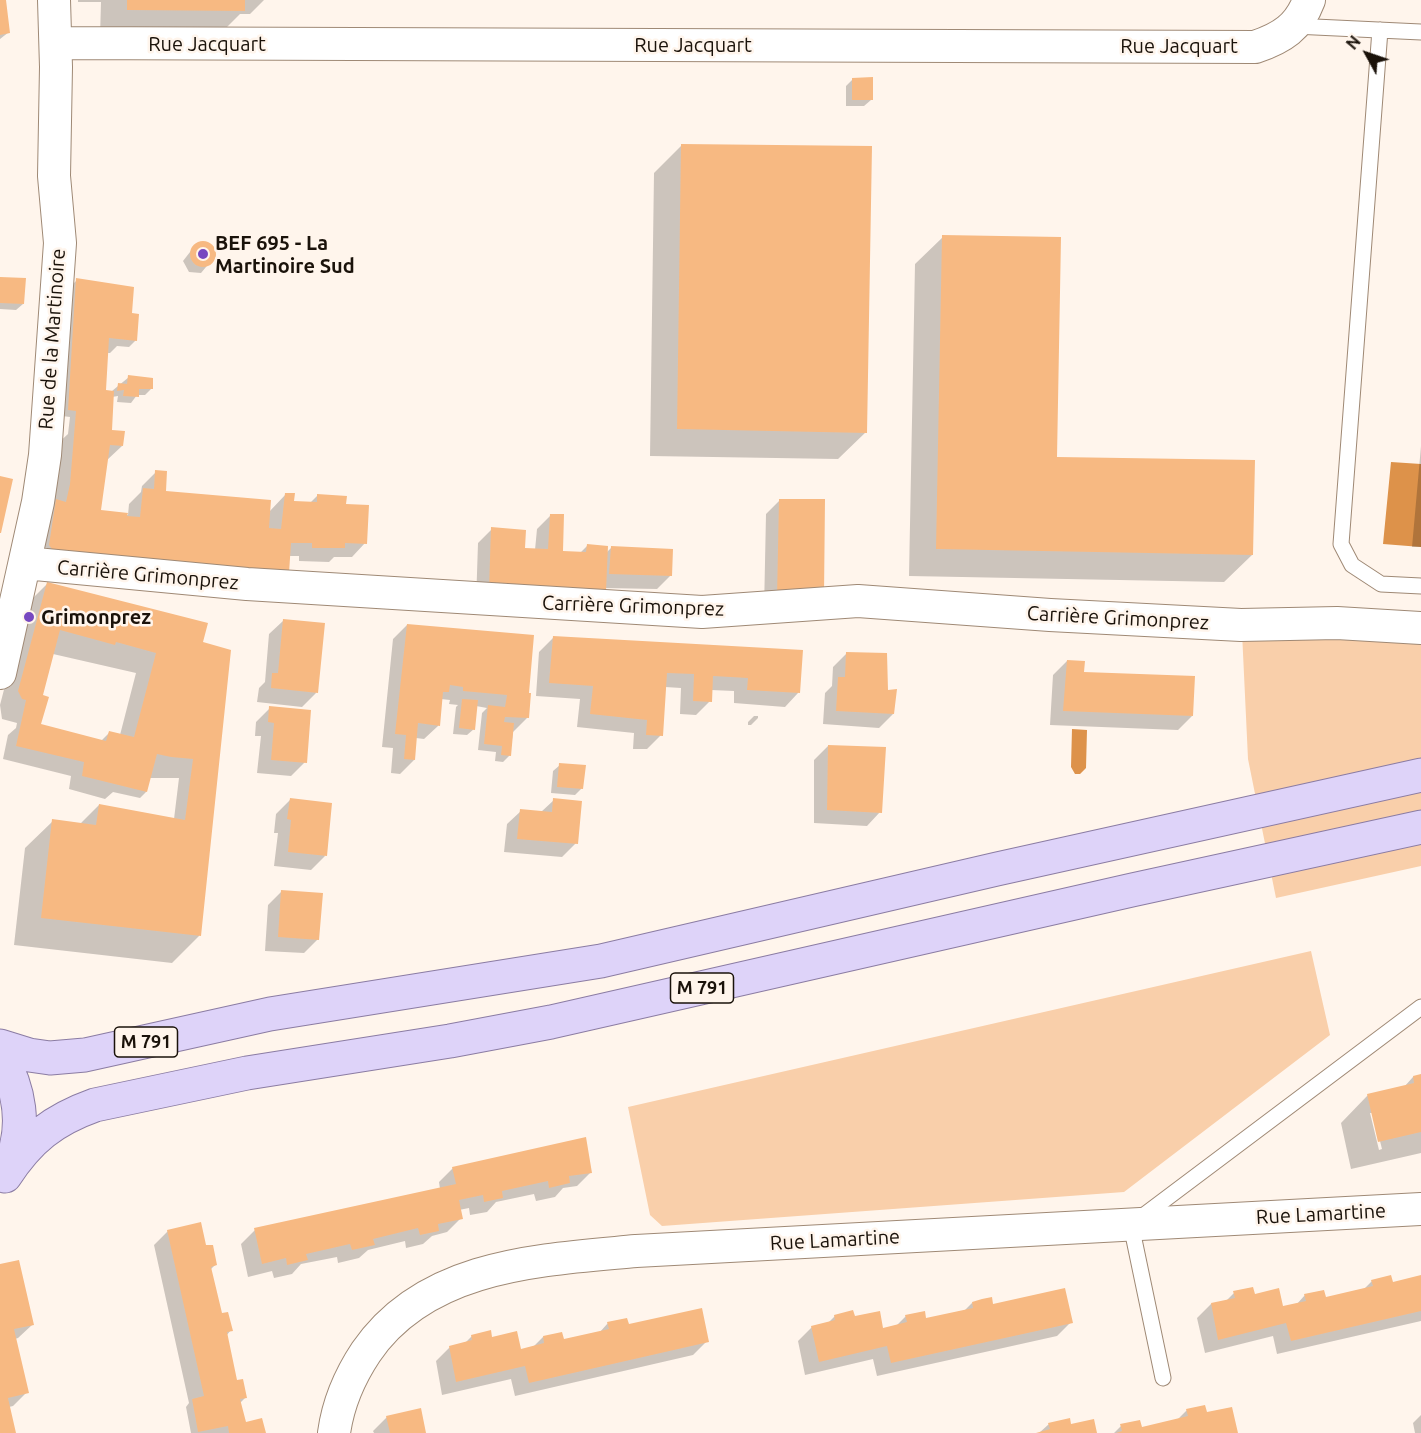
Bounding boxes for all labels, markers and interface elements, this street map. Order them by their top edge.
north arrow [1337,24,1397,84]
street label: Rue Jacquart [148,32,266,56]
text: N [1342,32,1364,53]
street label: Rue Jacquart [634,33,752,57]
street label: Rue Jacquart [1120,34,1238,58]
place label: BEF 695 - La Martinoire Sud [215,231,355,278]
marker: BEF 695 - La Martinoire Sud [196,247,210,261]
street label: Rue de la Martinoire [34,248,70,430]
street label: Carrière Grimonprez [56,555,240,595]
street label: Carrière Grimonprez [541,591,725,621]
street label: Carrière Grimonprez [1026,601,1210,635]
place label: Grimonprez [41,605,151,629]
marker: Grimonprez [22,610,36,624]
road number: M 791 [670,973,734,1003]
road number: M 791 [114,1027,178,1057]
street label: Rue Lamartine [1255,1199,1387,1229]
street label: Rue Lamartine [769,1225,901,1255]

